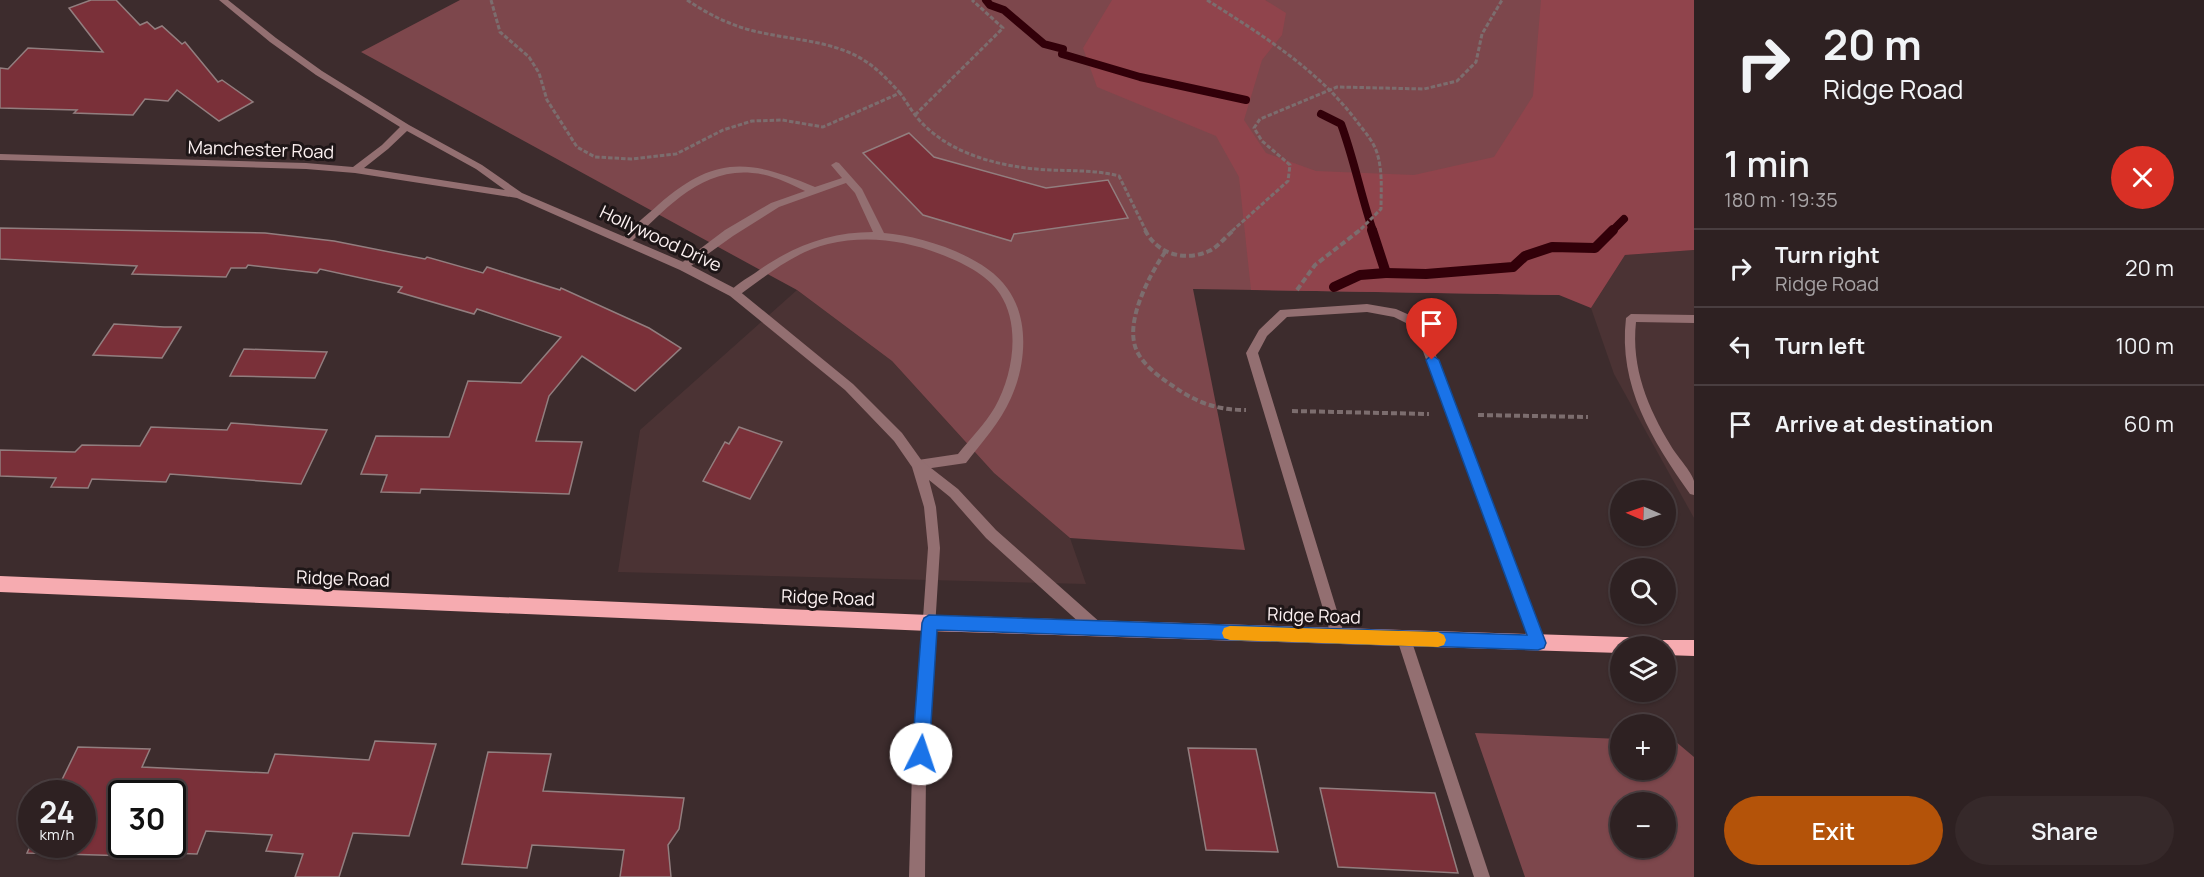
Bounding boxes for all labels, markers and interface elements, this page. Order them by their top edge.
text: 20 m [1823,15,1922,73]
icon: right [1724,24,1802,102]
text: Ridge Road [1823,70,1963,107]
street label: Manchester Road [187,134,335,164]
text: 1 min [1724,139,1810,188]
button: close [2111,146,2174,209]
text: 180 m · 19:35 [1724,186,1838,213]
street label: Hollywood Drive [596,199,726,277]
text: Turn right [1775,240,1880,270]
icon: right [1724,252,1757,285]
text: 20 m [2125,253,2174,283]
text: Ridge Road [1775,270,1879,297]
pin [1406,298,1457,360]
icon: arrive [1415,307,1448,340]
icon: left [1724,330,1757,363]
text: Turn left [1775,331,1865,361]
text: 100 m [2116,331,2174,361]
icon: arrive [1724,408,1757,441]
text: Arrive at destination [1775,409,1993,439]
text: 60 m [2124,409,2174,439]
north arrow [1610,480,1676,546]
map controls [1610,480,1676,858]
button: search [1610,558,1676,624]
street label: Ridge Road [296,564,390,592]
street label: Ridge Road [781,583,875,611]
street label: Ridge Road [1267,601,1361,629]
button: layers [1610,636,1676,702]
button: + [1610,714,1676,780]
position arrow [889,722,953,786]
speed limit sign: 30 [108,780,186,858]
text: 24 [39,791,75,832]
button: − [1610,792,1676,858]
button: Exit [1724,796,1943,865]
button: Share [1955,796,2174,865]
text: km/h [40,824,74,845]

